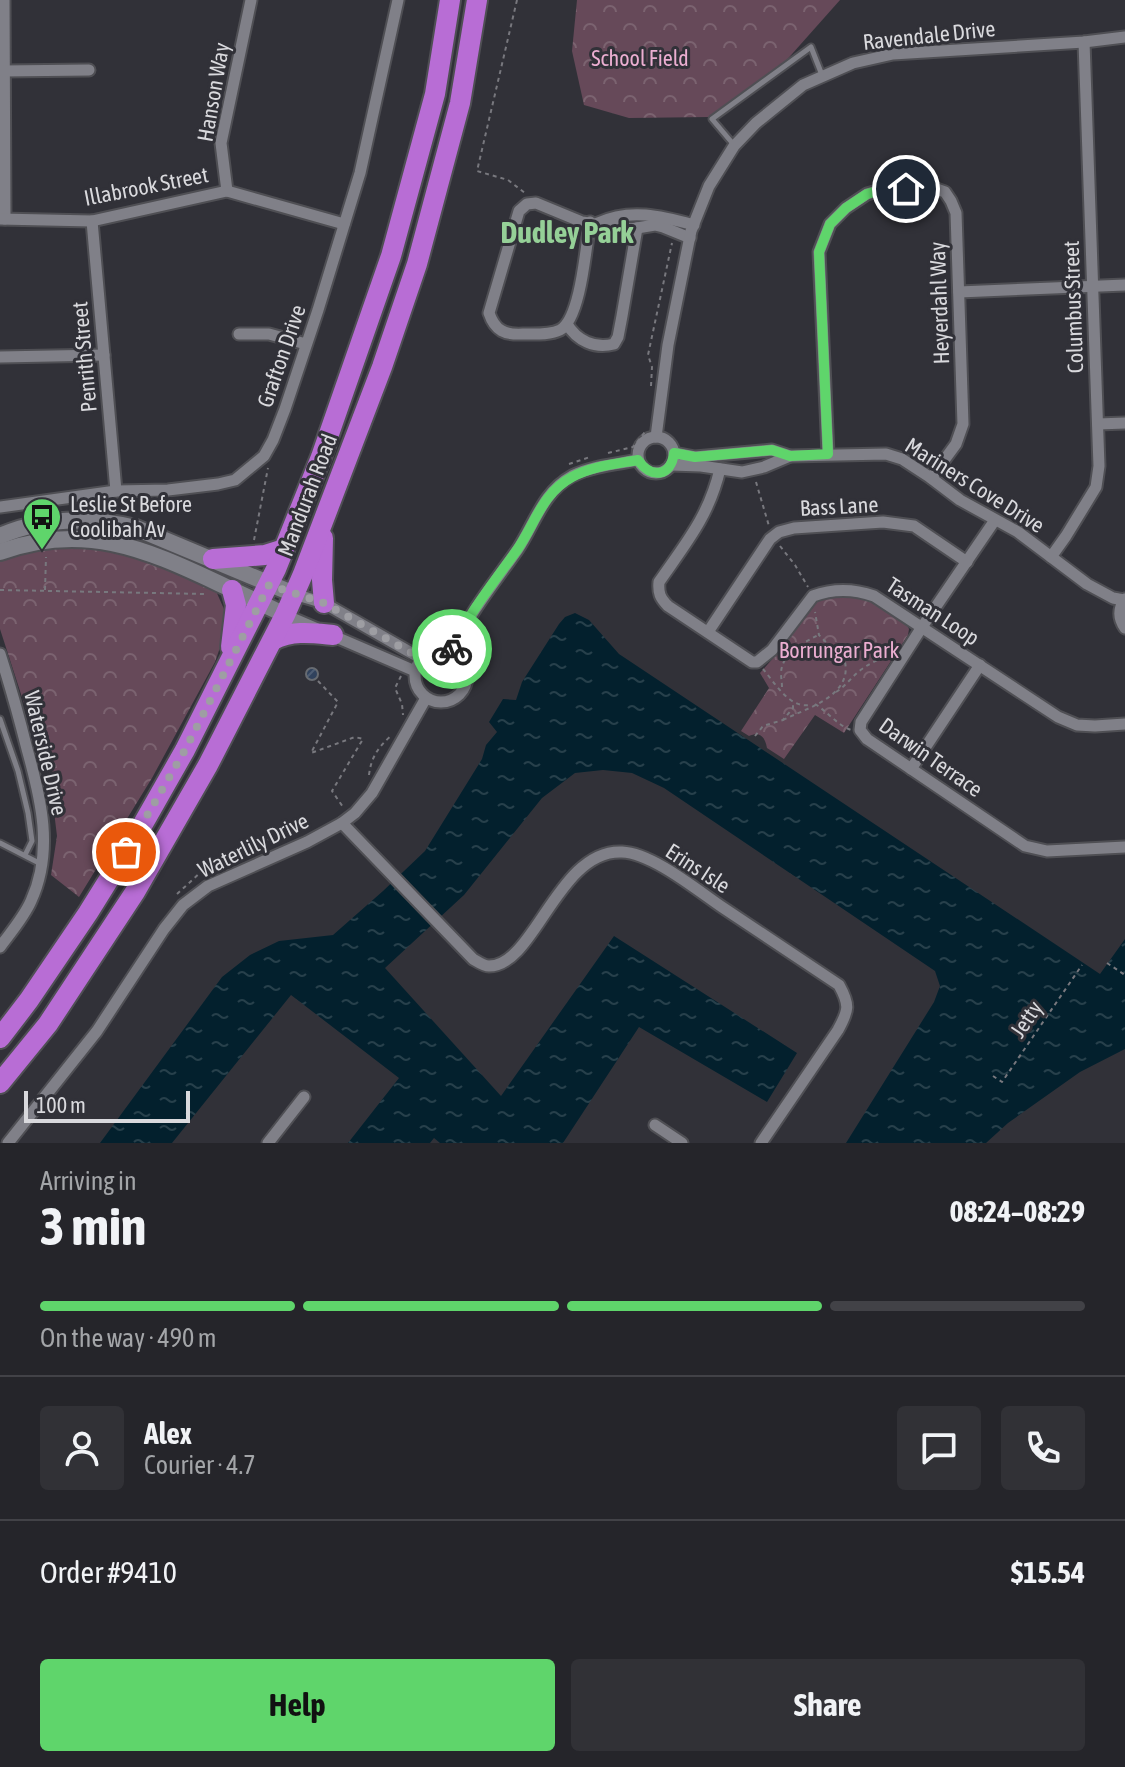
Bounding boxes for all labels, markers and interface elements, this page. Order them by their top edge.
street label: Ravendale Drive [862,15,996,55]
street label: Hanson Way [192,40,234,144]
park label: School Field [591,45,689,71]
pin [872,155,940,223]
street label: Illabrook Street [82,161,210,211]
icon: home [884,167,928,211]
district label: Dudley Park [500,215,634,249]
street label: Columbus Street [1058,240,1088,374]
street label: Heyerdahl Way [924,241,954,365]
street label: Penrith Street [66,301,102,413]
street label: Grafton Drive [251,301,311,411]
street label: Mandurah Road [272,430,342,560]
street label: Mariners Cove Drive [901,432,1049,538]
place label: Leslie St Before Coolibah Av [70,491,192,542]
street label: Bass Lane [799,491,879,521]
bus stop icon: Leslie St Before Coolibah Av [21,496,63,551]
street label: Tasman Loop [882,571,984,651]
courier [412,609,492,689]
icon: bike [430,627,474,671]
park label: Borrungar Park [779,637,900,663]
street label: Waterside Drive [19,688,73,818]
street label: Darwin Terrace [874,712,988,802]
street label: Waterlily Drive [194,807,312,883]
pin [92,818,160,886]
icon: bag [104,830,148,874]
street label: Erins Isle [661,838,735,898]
street label: Jetty [1004,996,1048,1042]
scale bar [24,1087,190,1123]
text: 100 m [36,1092,86,1118]
text: Arriving in [40,1166,137,1196]
text: 08:24–08:29 [950,1194,1085,1228]
text: 3 min [40,1196,146,1256]
text: On the way · 490 m [40,1323,217,1353]
button: person [40,1406,124,1490]
button: chat [897,1406,981,1490]
button: phone [1001,1406,1085,1490]
text: Alex [144,1416,192,1450]
text: Courier · 4.7 [144,1450,255,1480]
text: Order #9410 [40,1555,177,1589]
text: $15.54 [1011,1555,1085,1589]
button: Help [40,1659,555,1751]
button: Share [571,1659,1085,1751]

